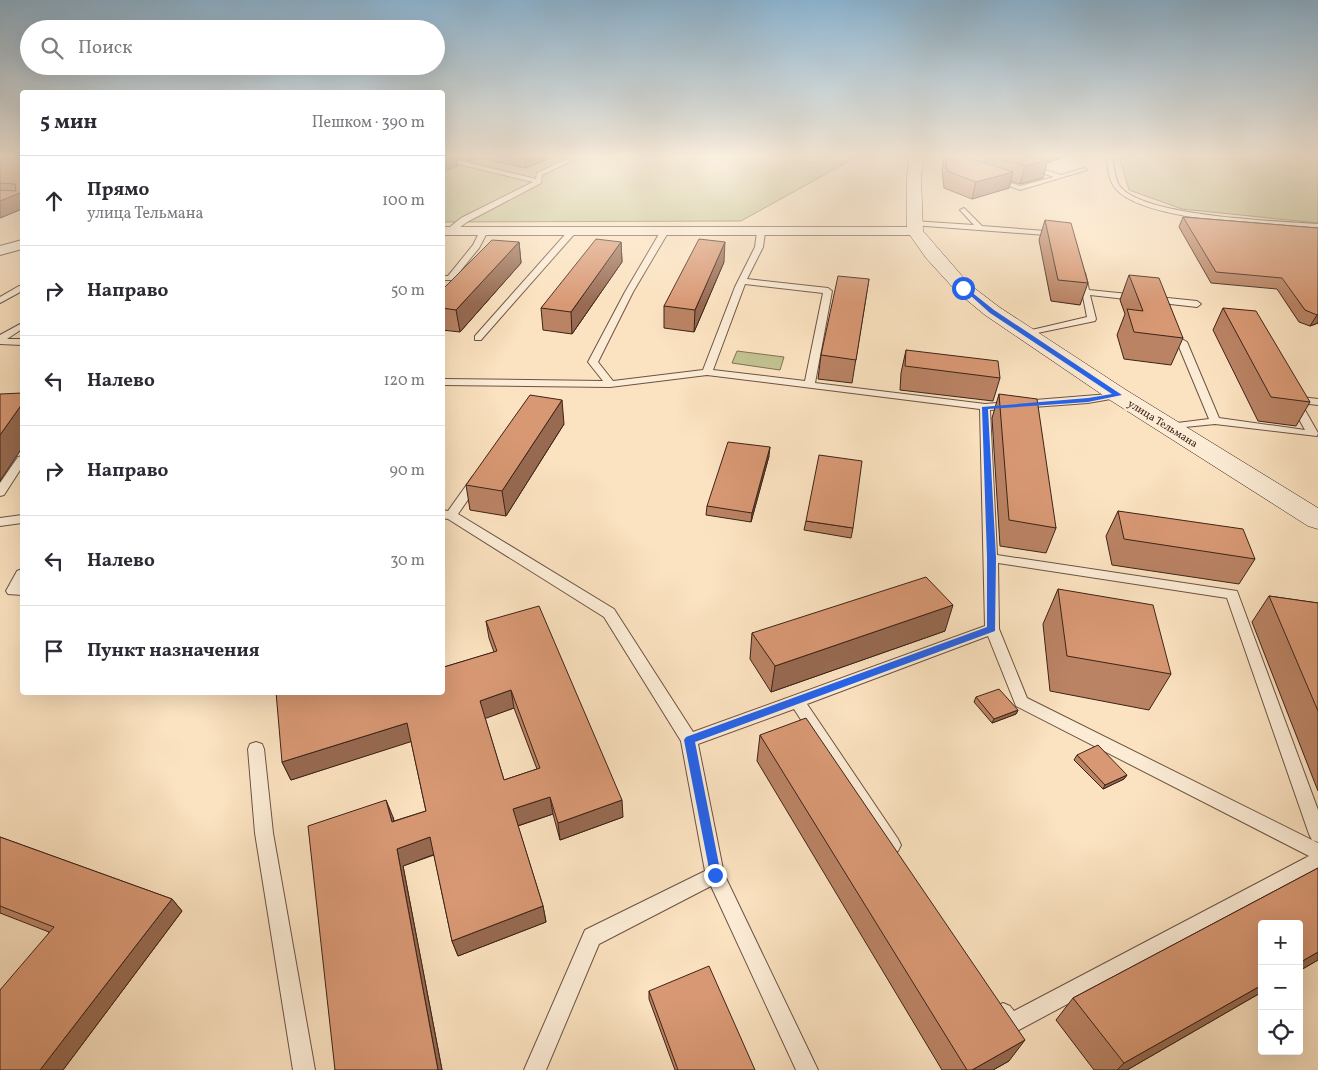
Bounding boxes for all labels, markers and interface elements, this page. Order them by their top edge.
search box [20,20,445,75]
icon: search [38,34,66,62]
text: Поиск [78,35,132,61]
text: 5 мин [40,108,97,137]
text: Пешком · 390 m [312,112,425,134]
text: Прямо [87,177,149,203]
icon: ahead [40,187,68,215]
text: 100 m [382,190,425,212]
text: улица Тельмана [87,203,204,225]
icon: right [40,277,68,305]
route start [952,277,975,300]
text: Направо [87,278,169,304]
text: 50 m [391,280,425,302]
icon: left [40,367,68,395]
text: Налево [87,368,155,394]
text: 120 m [383,370,425,392]
street label: улица Тельмана [1124,397,1201,452]
icon: right [40,457,68,485]
text: Направо [87,458,169,484]
text: 90 m [389,460,425,482]
icon: left [40,547,68,575]
text: Налево [87,548,155,574]
text: 30 m [390,550,425,572]
icon: arrive [40,637,68,665]
text: Пункт назначения [87,638,260,664]
route end [704,864,727,887]
map controls [1258,920,1303,1055]
button: + [1258,920,1303,965]
button: − [1258,965,1303,1010]
button: locate [1258,1010,1303,1055]

